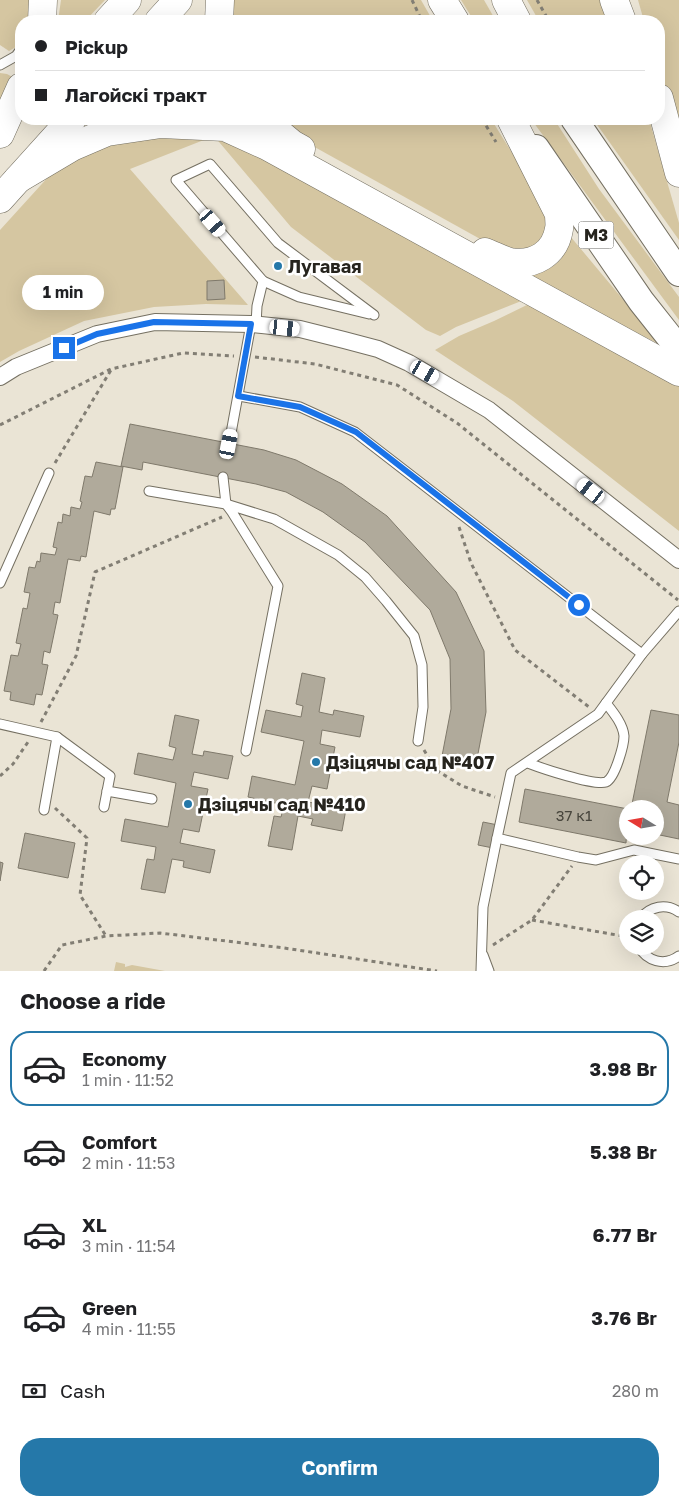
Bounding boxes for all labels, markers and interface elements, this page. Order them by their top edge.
text: Pickup [65,35,128,58]
text: Лагойскі тракт [65,83,207,106]
car [197,207,228,239]
road number: М3 [578,222,614,248]
place label: Лугавая [288,255,362,277]
marker: Лугавая [272,260,284,272]
callout: 1 min [23,276,105,310]
text: 1 min [43,282,83,302]
car [269,319,300,337]
route end [53,337,75,359]
car [408,358,441,386]
car [218,428,239,460]
car [574,476,607,506]
route start [568,594,590,616]
place label: Дзіцячы сад №407 [326,751,495,773]
marker: Дзіцячы сад №407 [310,756,322,768]
place label: Дзіцячы сад №410 [198,793,366,815]
marker: Дзіцячы сад №410 [182,798,194,810]
north arrow [619,800,664,845]
map controls [619,800,664,955]
house number: 37 к1 [556,806,592,824]
button: locate [619,855,664,900]
button: layers [619,910,664,955]
text: Choose a ride [20,987,166,1014]
icon: car [22,1046,67,1091]
text: Economy [82,1047,167,1070]
text: 3.98 Br [590,1057,657,1080]
text: 1 min · 11:52 [82,1070,174,1090]
icon: car [22,1129,67,1174]
text: Comfort [82,1130,157,1153]
text: 5.38 Br [590,1140,657,1163]
text: 2 min · 11:53 [82,1153,175,1173]
icon: car [22,1212,67,1257]
text: XL [82,1213,107,1236]
text: 6.77 Br [593,1223,657,1246]
text: 3 min · 11:54 [82,1236,176,1256]
icon: car [22,1295,67,1340]
text: Green [82,1296,137,1319]
text: 3.76 Br [591,1306,657,1329]
text: 4 min · 11:55 [82,1319,176,1339]
icon: cash [20,1377,48,1405]
text: Cash [60,1379,105,1402]
text: 280 m [612,1381,659,1401]
button: Confirm [20,1438,659,1496]

